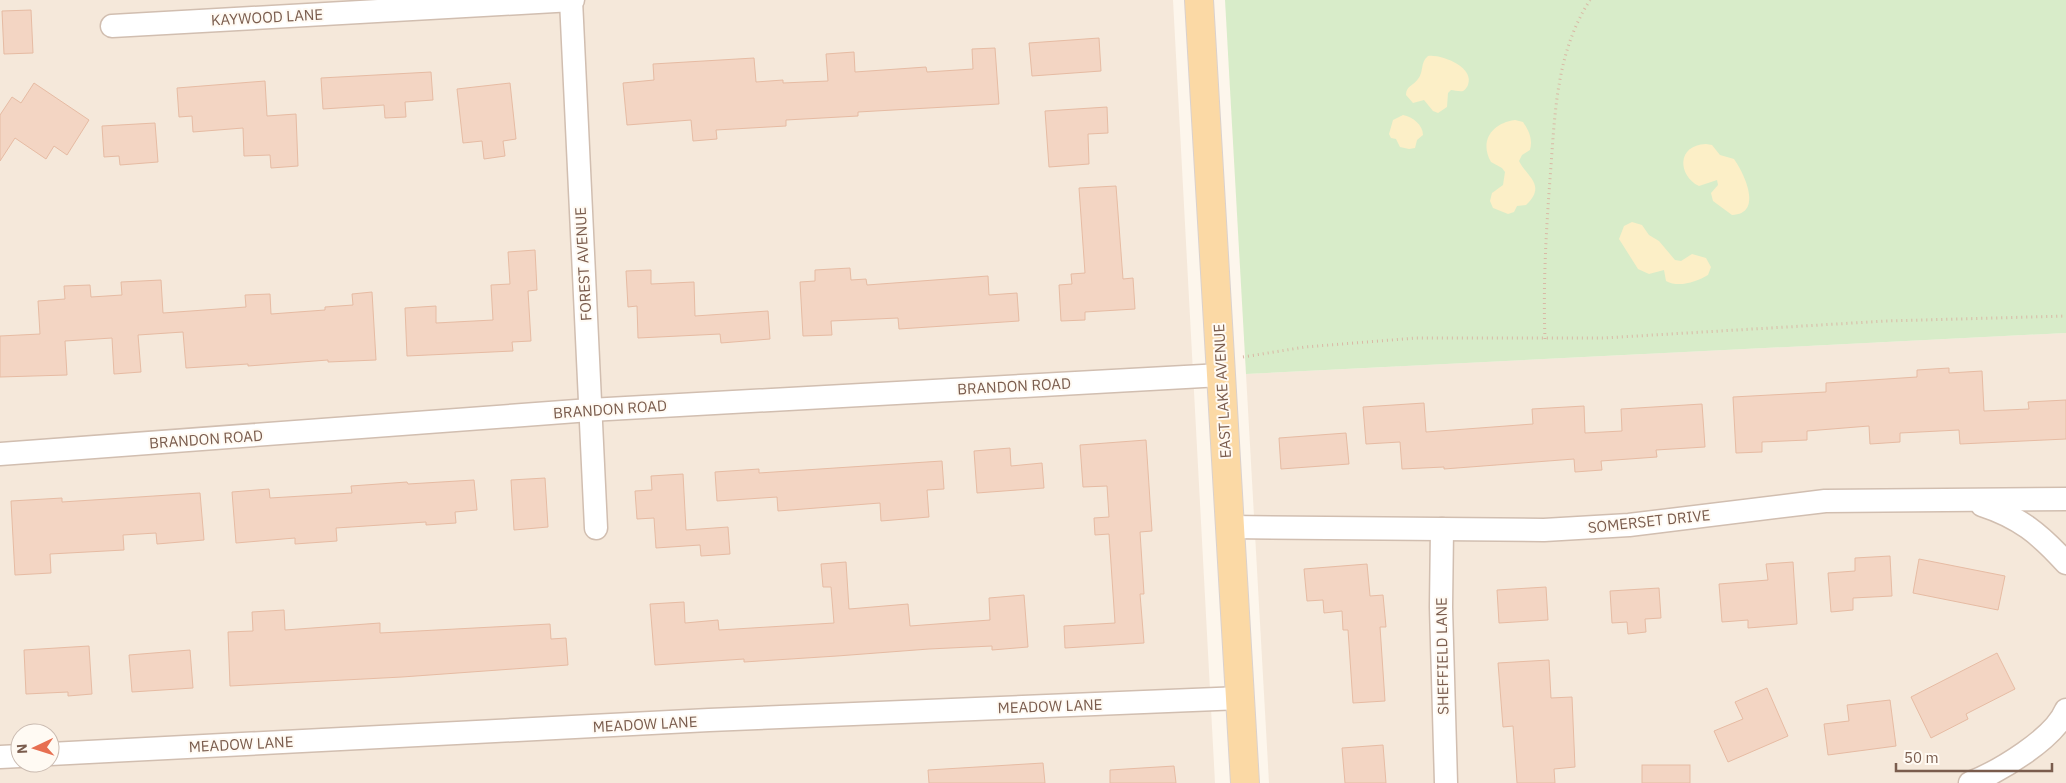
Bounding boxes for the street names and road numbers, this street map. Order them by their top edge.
street label: KAYWOOD LANE [210,5,324,29]
street label: FOREST AVENUE [571,207,595,321]
street label: EAST LAKE AVENUE [1209,323,1235,459]
street label: BRANDON ROAD [957,374,1071,398]
street label: BRANDON ROAD [552,396,668,422]
street label: BRANDON ROAD [148,426,264,452]
street label: SOMERSET DRIVE [1587,505,1711,537]
street label: SHEFFIELD LANE [1431,597,1453,715]
street label: MEADOW LANE [997,695,1103,717]
street label: MEADOW LANE [592,712,698,736]
street label: MEADOW LANE [188,732,294,756]

